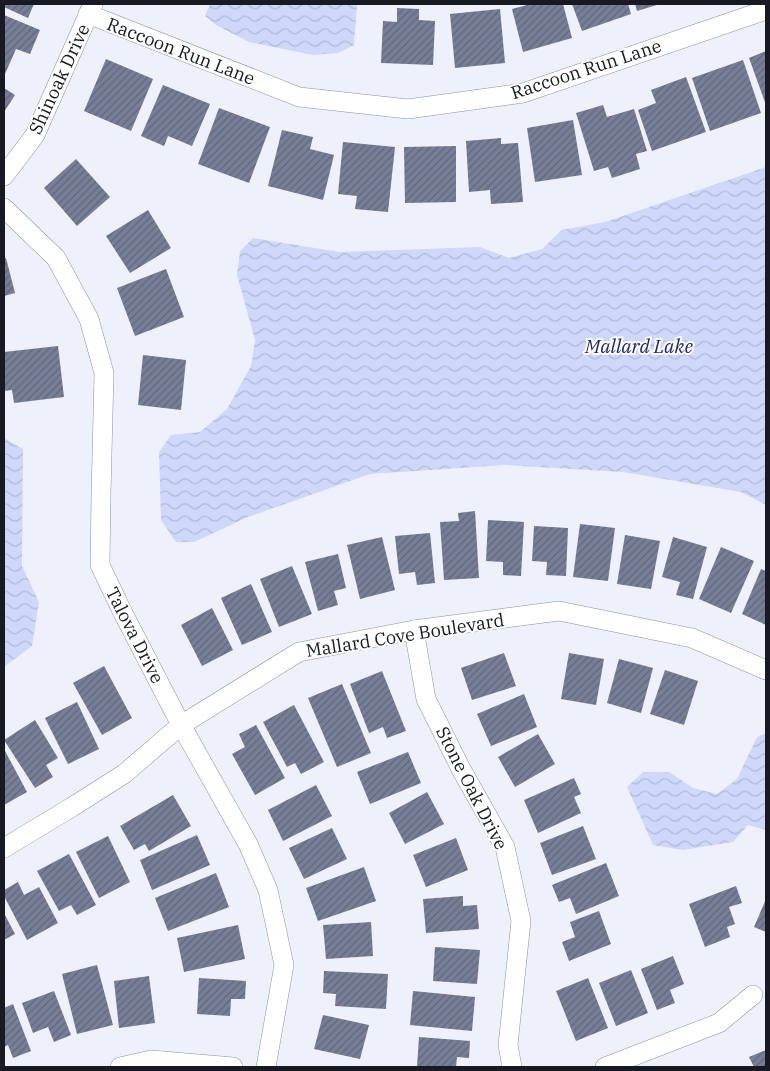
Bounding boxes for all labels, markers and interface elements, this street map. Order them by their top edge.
street label: Raccoon Run Lane [104,12,258,90]
street label: Shinoak Drive [23,20,95,138]
street label: Raccoon Run Lane [508,34,664,104]
water label: Mallard Lake [584,334,693,358]
street label: Talova Drive [101,583,169,687]
street label: Mallard Cove Boulevard [304,608,506,662]
street label: Stone Oak Drive [431,723,513,853]

